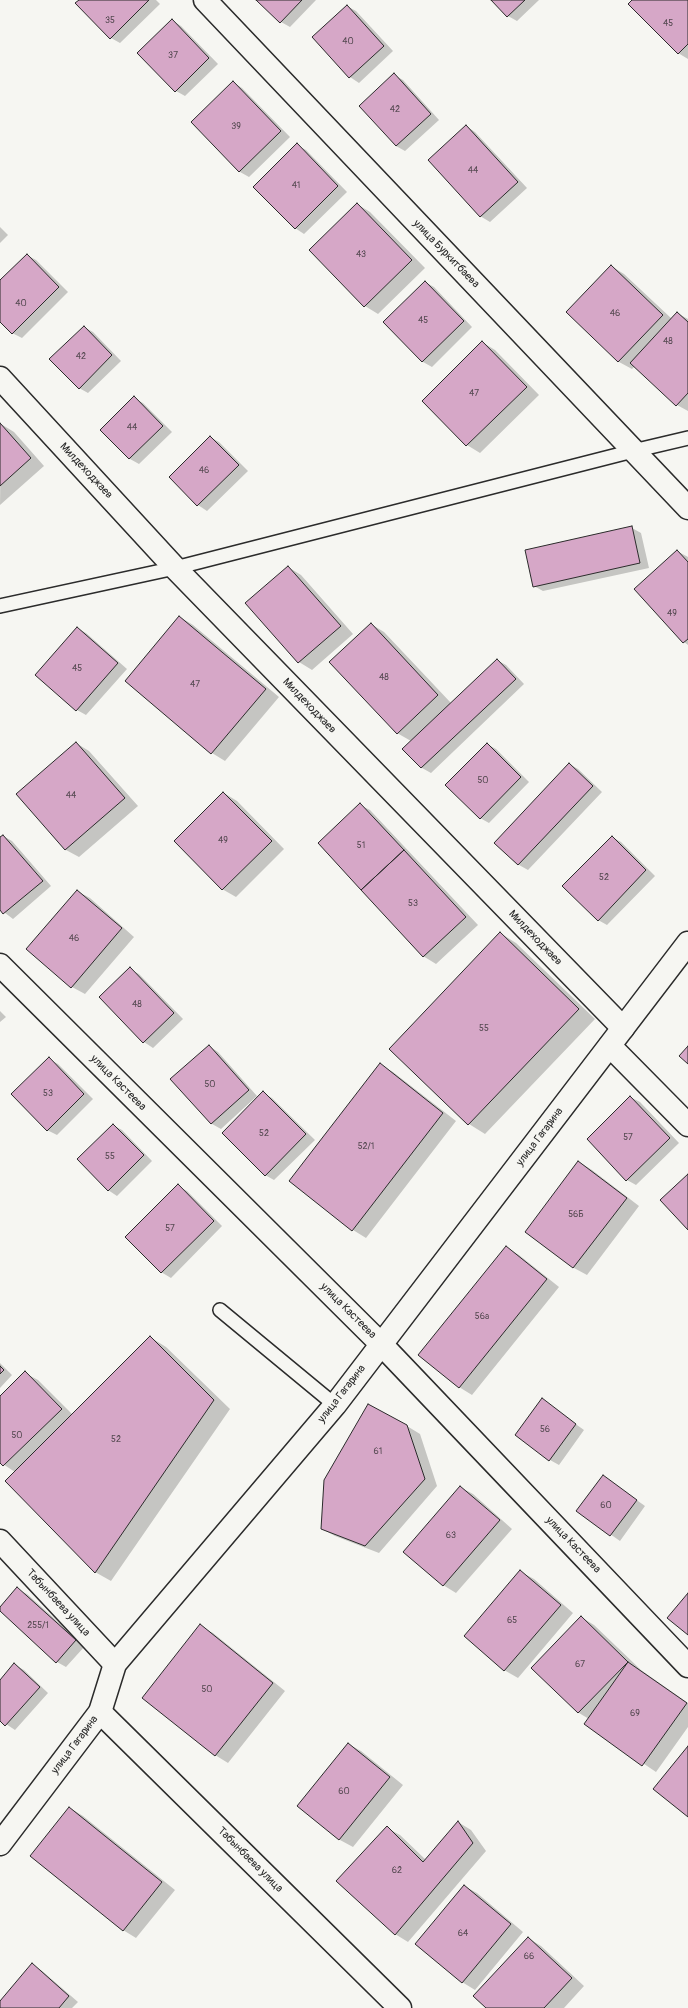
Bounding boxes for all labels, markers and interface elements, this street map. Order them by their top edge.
house number: 35 [105,16,115,26]
house number: 45 [663,19,673,29]
house number: 40 [342,37,354,47]
house number: 37 [168,51,178,61]
house number: 42 [390,105,400,115]
house number: 39 [231,122,241,132]
house number: 44 [468,166,478,176]
house number: 41 [292,181,300,191]
street label: улица Буркитбаева [410,217,482,291]
house number: 43 [356,250,366,260]
house number: 40 [15,299,27,309]
house number: 46 [610,309,620,319]
house number: 45 [418,316,428,326]
house number: 48 [663,337,673,347]
house number: 42 [76,352,86,362]
house number: 47 [469,389,479,399]
house number: 44 [127,423,137,433]
street label: Милдеходжаев [57,440,115,502]
house number: 46 [199,466,209,476]
house number: 49 [667,609,677,619]
house number: 45 [72,664,82,674]
house number: 48 [379,673,389,683]
street label: Милдеходжаев [279,676,339,736]
house number: 47 [190,680,200,690]
house number: 50 [477,776,489,786]
house number: 44 [66,791,76,801]
house number: 49 [218,836,228,846]
house number: 51 [357,841,365,851]
house number: 52 [599,873,609,883]
house number: 53 [408,899,418,909]
street label: Милдеходжаев [505,908,565,968]
house number: 46 [69,934,79,944]
house number: 48 [132,1000,142,1010]
house number: 55 [479,1024,489,1034]
street label: улица Кастеева [87,1052,149,1114]
house number: 50 [204,1080,216,1090]
house number: 53 [43,1089,53,1099]
street label: улица Гагарина [514,1105,566,1169]
house number: 52 [259,1129,269,1139]
house number: 57 [623,1133,633,1143]
house number: 52/1 [358,1142,374,1152]
house number: 55 [105,1152,115,1162]
house number: 56Б [568,1210,584,1220]
house number: 57 [165,1224,175,1234]
street label: улица Кастеева [317,1280,379,1342]
house number: 56а [475,1312,489,1322]
street label: улица Гагарина [315,1362,369,1426]
house number: 56 [540,1425,550,1435]
house number: 50 [11,1431,23,1441]
house number: 52 [111,1435,121,1445]
house number: 61 [374,1447,382,1457]
house number: 60 [600,1501,612,1511]
street label: улица Кастеева [543,1514,603,1576]
house number: 63 [446,1531,456,1541]
street label: Табынбаева улица [24,1567,92,1639]
house number: 65 [507,1616,517,1626]
house number: 255/1 [27,1621,49,1631]
house number: 67 [575,1660,585,1670]
house number: 50 [201,1685,213,1695]
house number: 69 [630,1709,640,1719]
street label: улица Гагарина [49,1713,101,1777]
house number: 60 [338,1787,350,1797]
street label: Табынбаева улица [215,1825,285,1895]
house number: 62 [392,1866,402,1876]
house number: 64 [458,1929,468,1939]
house number: 66 [524,1952,534,1962]

